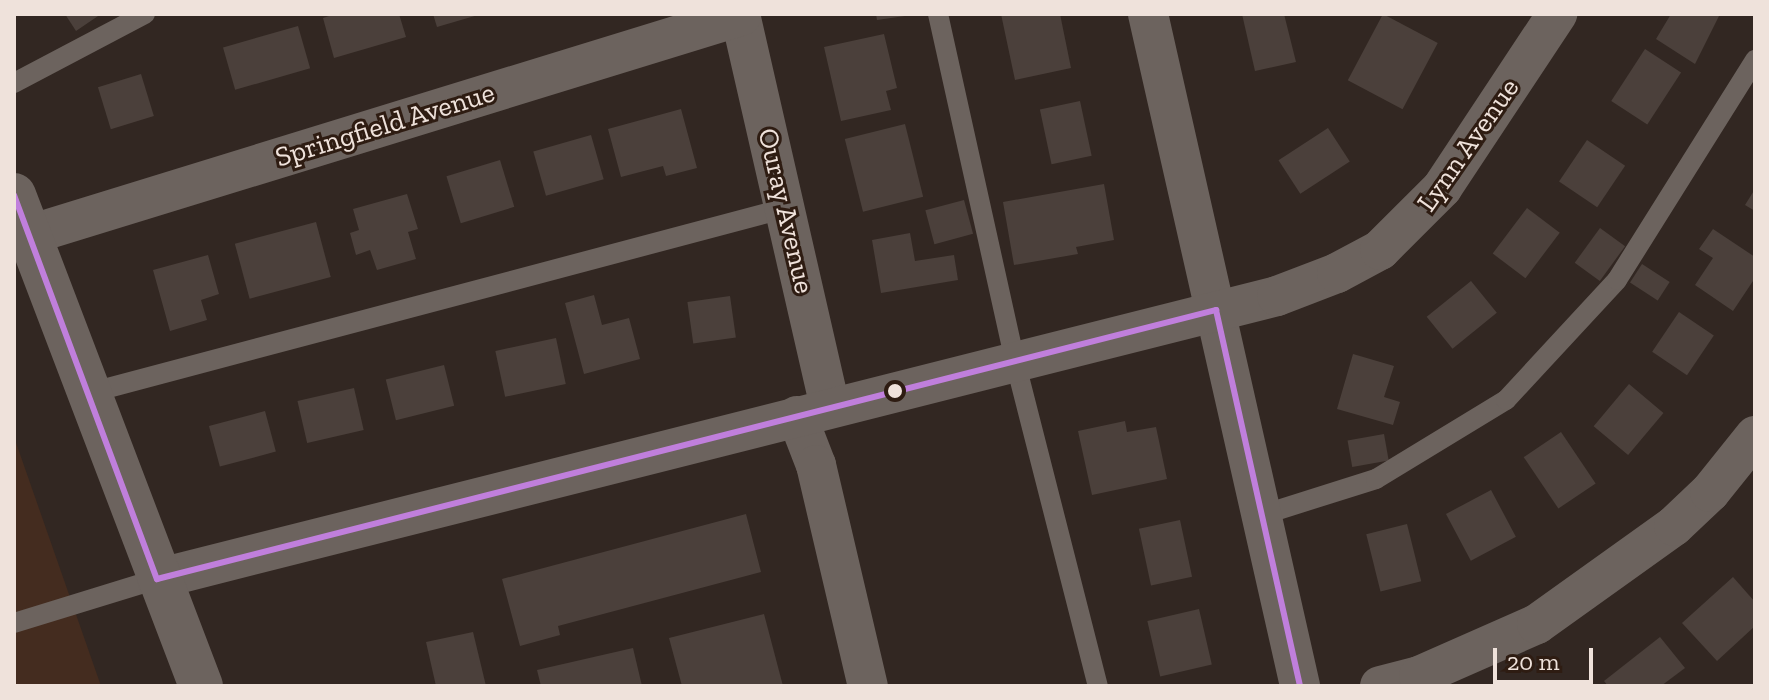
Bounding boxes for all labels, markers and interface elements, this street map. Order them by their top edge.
street label: Lynn Avenue [1410,72,1526,218]
street label: Springfield Avenue [271,76,499,174]
street label: Ouray Avenue [750,124,822,298]
unlabelled marker [887,383,903,399]
scale bar [1497,632,1597,682]
text: 20 m [1507,647,1559,676]

